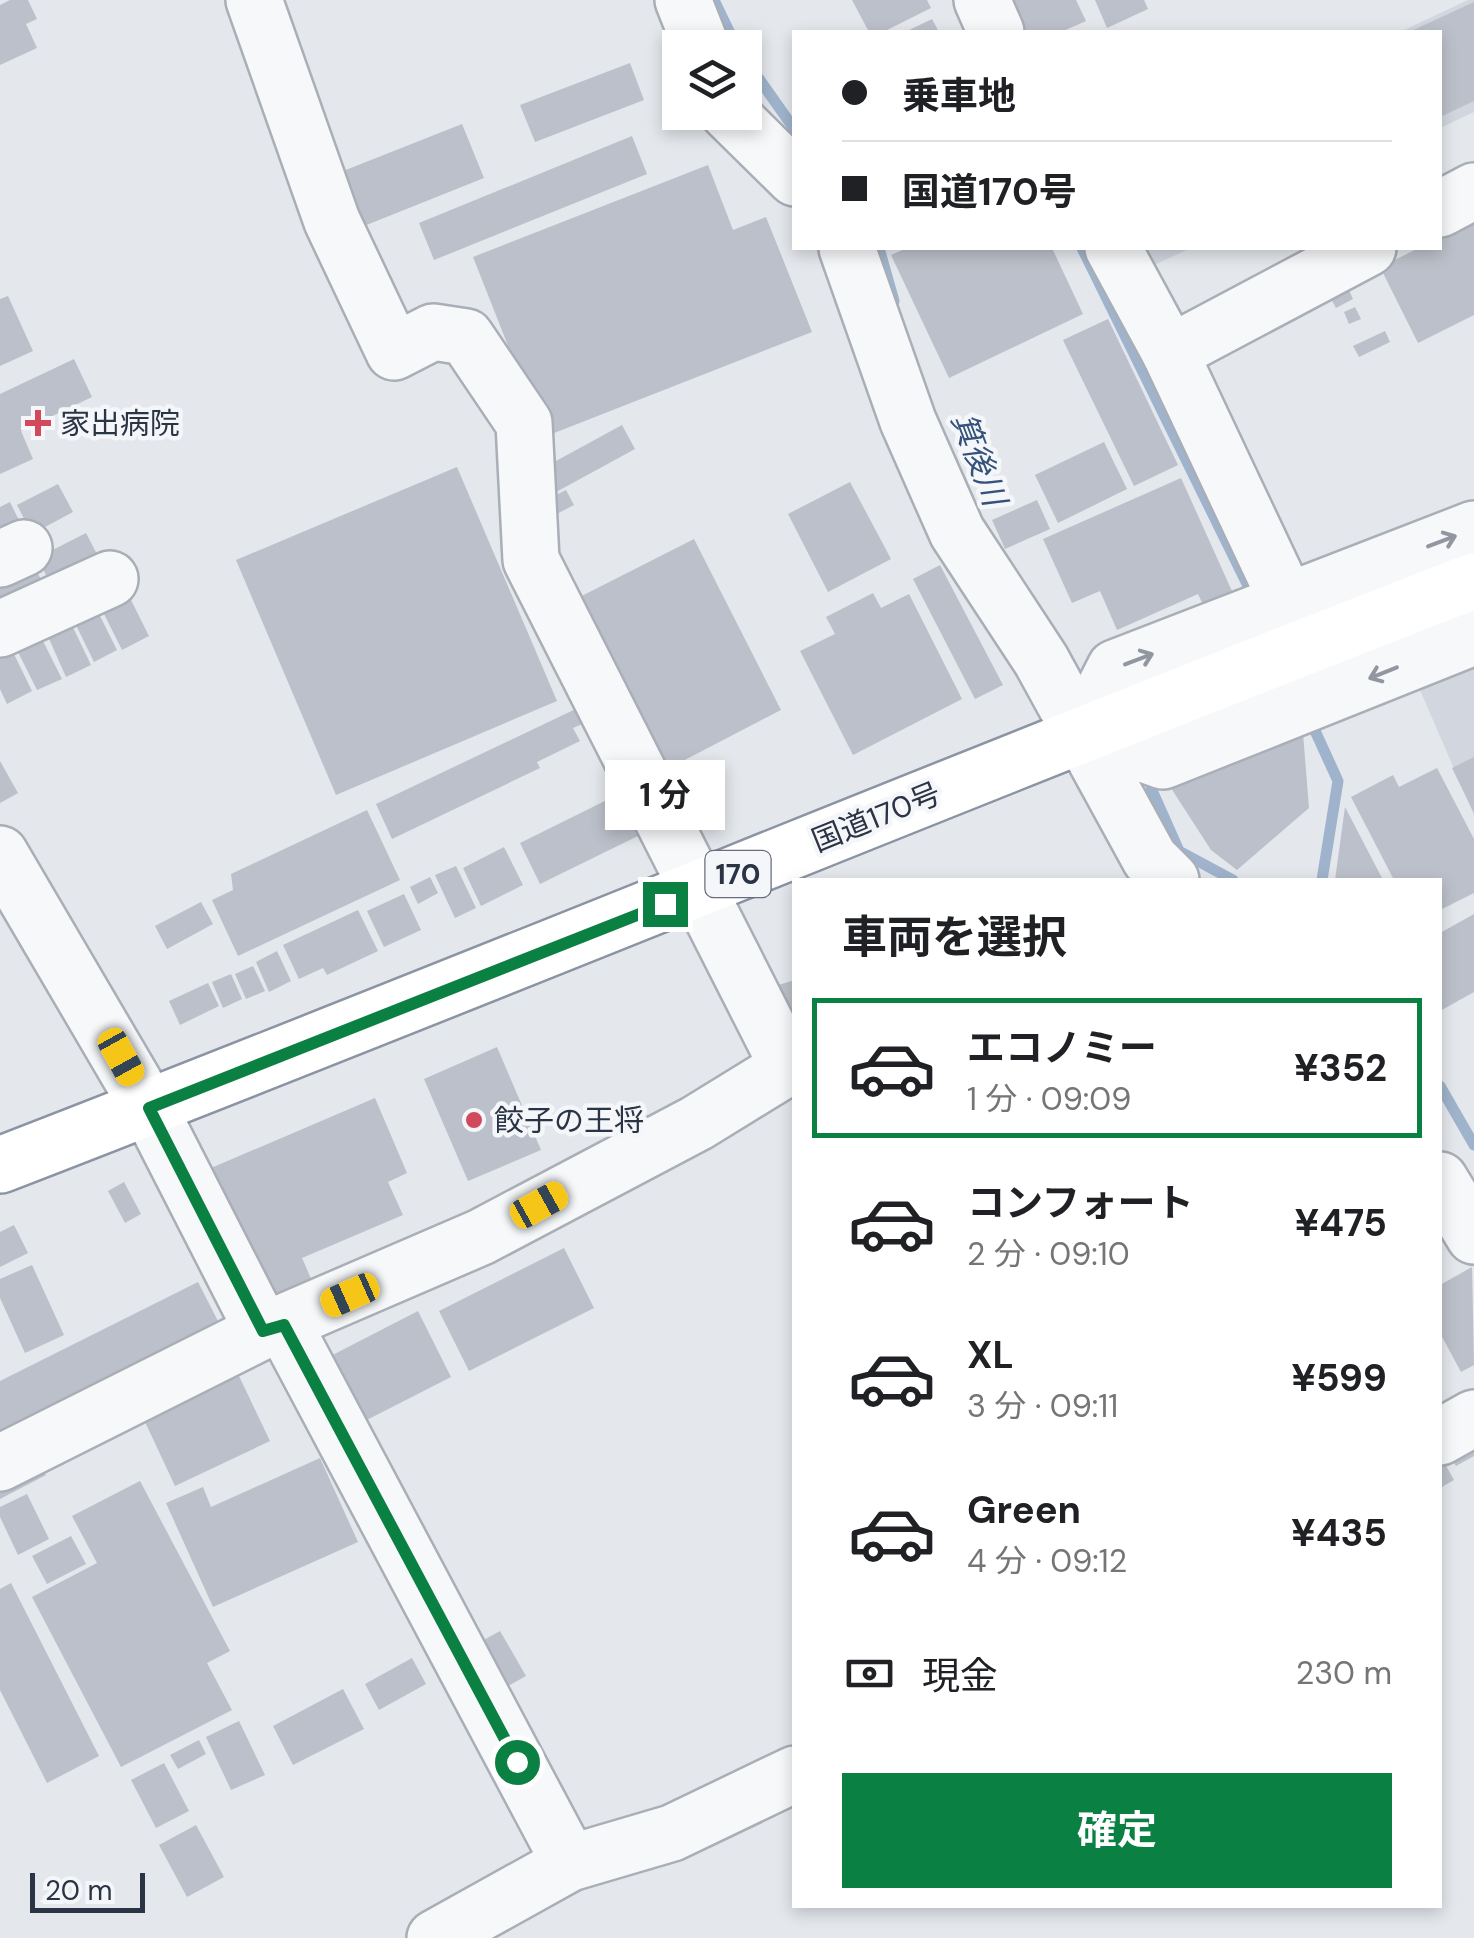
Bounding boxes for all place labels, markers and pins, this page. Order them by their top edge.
place label: 家出病院 [60,404,180,443]
marker: 家出病院 [25,410,51,436]
place label: 餃子の王将 [494,1101,644,1140]
marker: 餃子の王将 [463,1109,485,1131]

